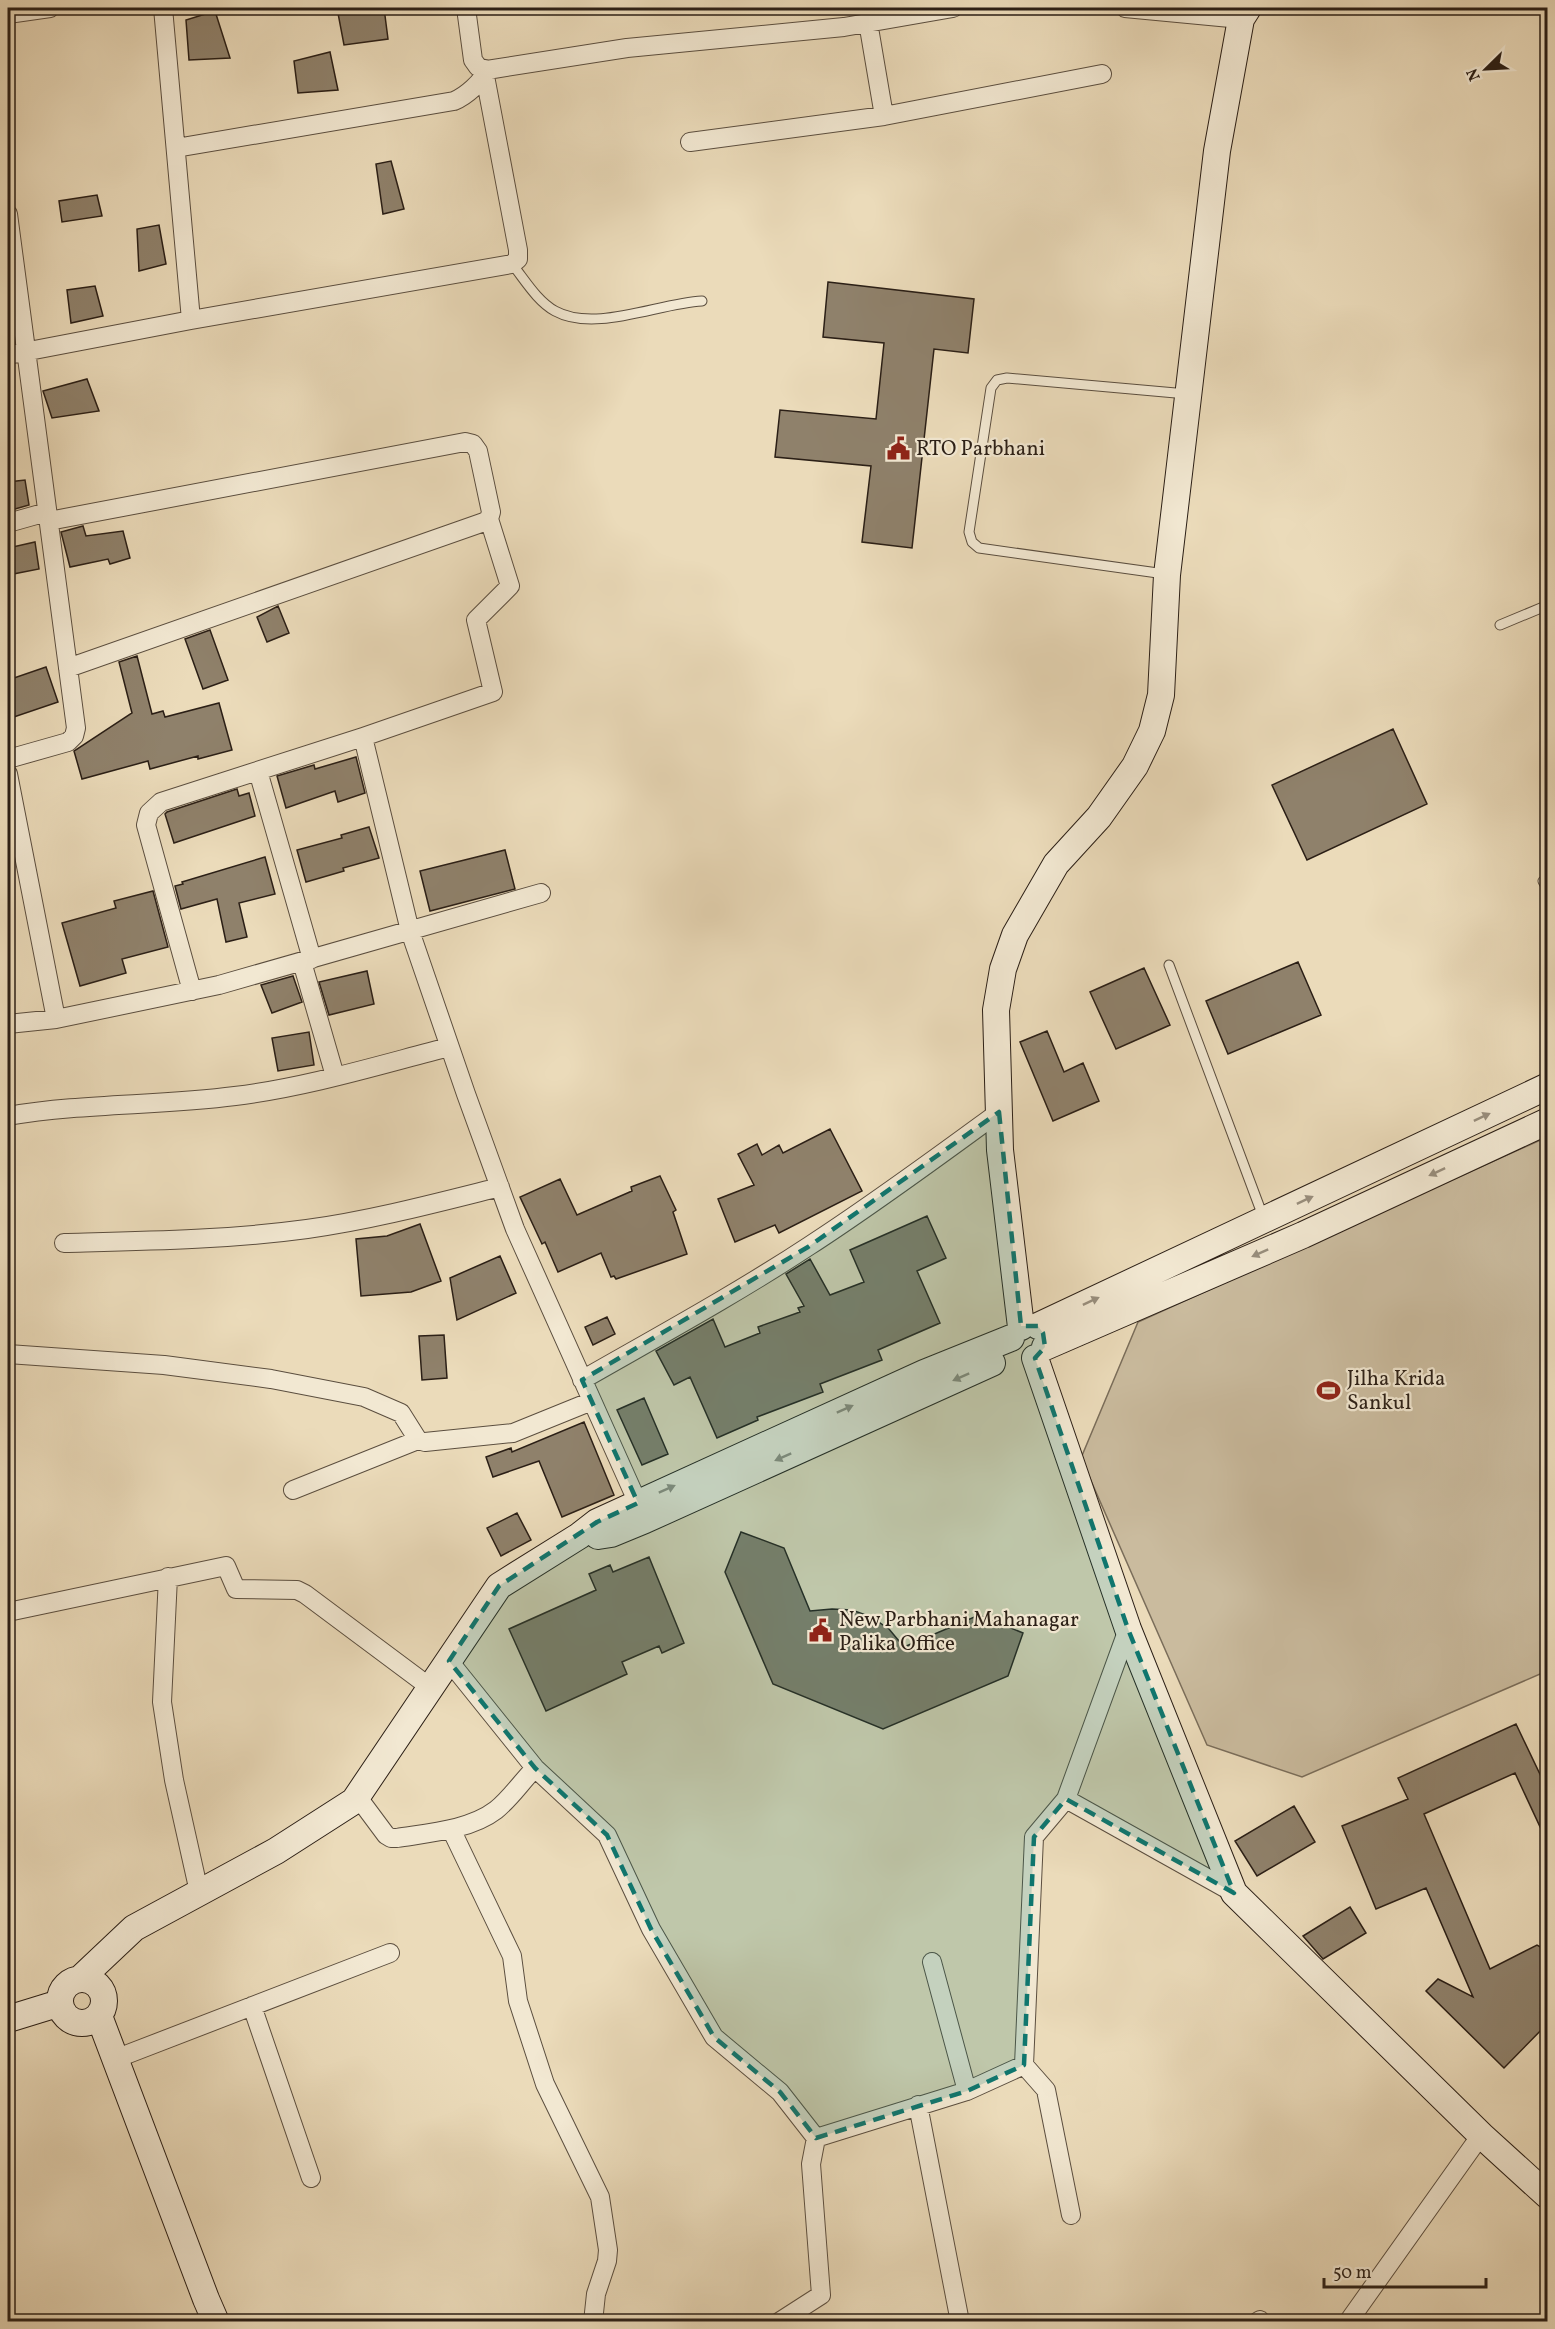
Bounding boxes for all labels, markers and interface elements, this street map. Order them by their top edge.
north arrow [1456,39,1516,99]
text: N [1462,64,1487,84]
public building icon: RTO Parbhani [885,435,911,461]
place label: RTO Parbhani [916,435,1045,464]
one-way arrow [1473,1113,1490,1122]
one-way arrow [1429,1167,1446,1176]
one-way arrow [1297,1196,1314,1205]
one-way arrow [1251,1248,1269,1258]
one-way arrow [1082,1296,1099,1305]
place label: Jilha Krida Sankul [1347,1365,1445,1418]
one-way arrow [952,1373,970,1382]
sports icon: Jilha Krida Sankul [1316,1377,1342,1403]
one-way arrow [836,1404,853,1413]
one-way arrow [774,1452,792,1462]
one-way arrow [659,1485,676,1494]
place label: New Parbhani Mahanagar Palika Office [839,1606,1079,1659]
public building icon: New Parbhani Mahanagar Palika Office [808,1618,834,1644]
scale bar [1324,2251,1486,2289]
text: 50 m [1333,2261,1372,2286]

